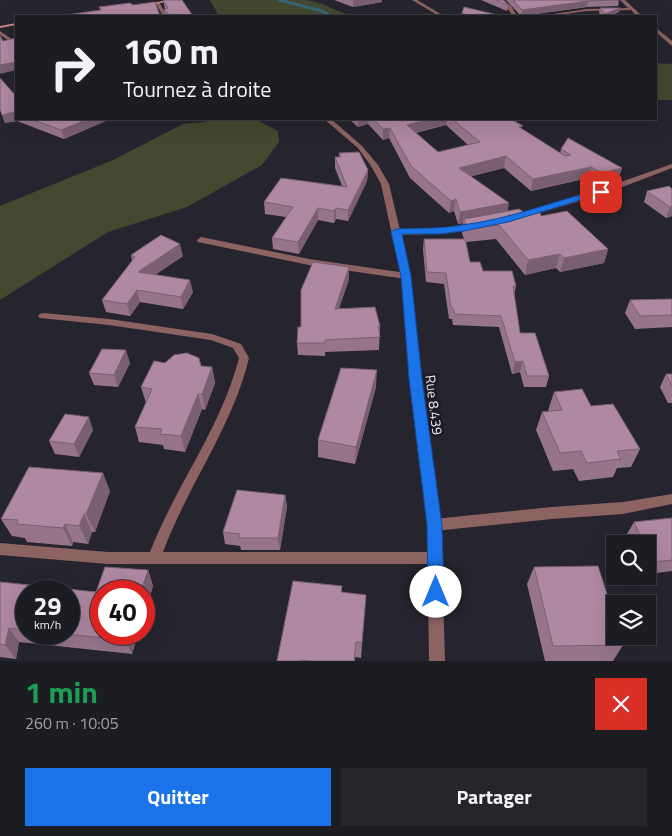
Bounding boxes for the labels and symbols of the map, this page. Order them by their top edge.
pin [580,171,622,213]
street label: Rue 8.439 [420,374,449,436]
position arrow [409,565,461,617]
speed limit sign: 40 [90,580,155,645]

